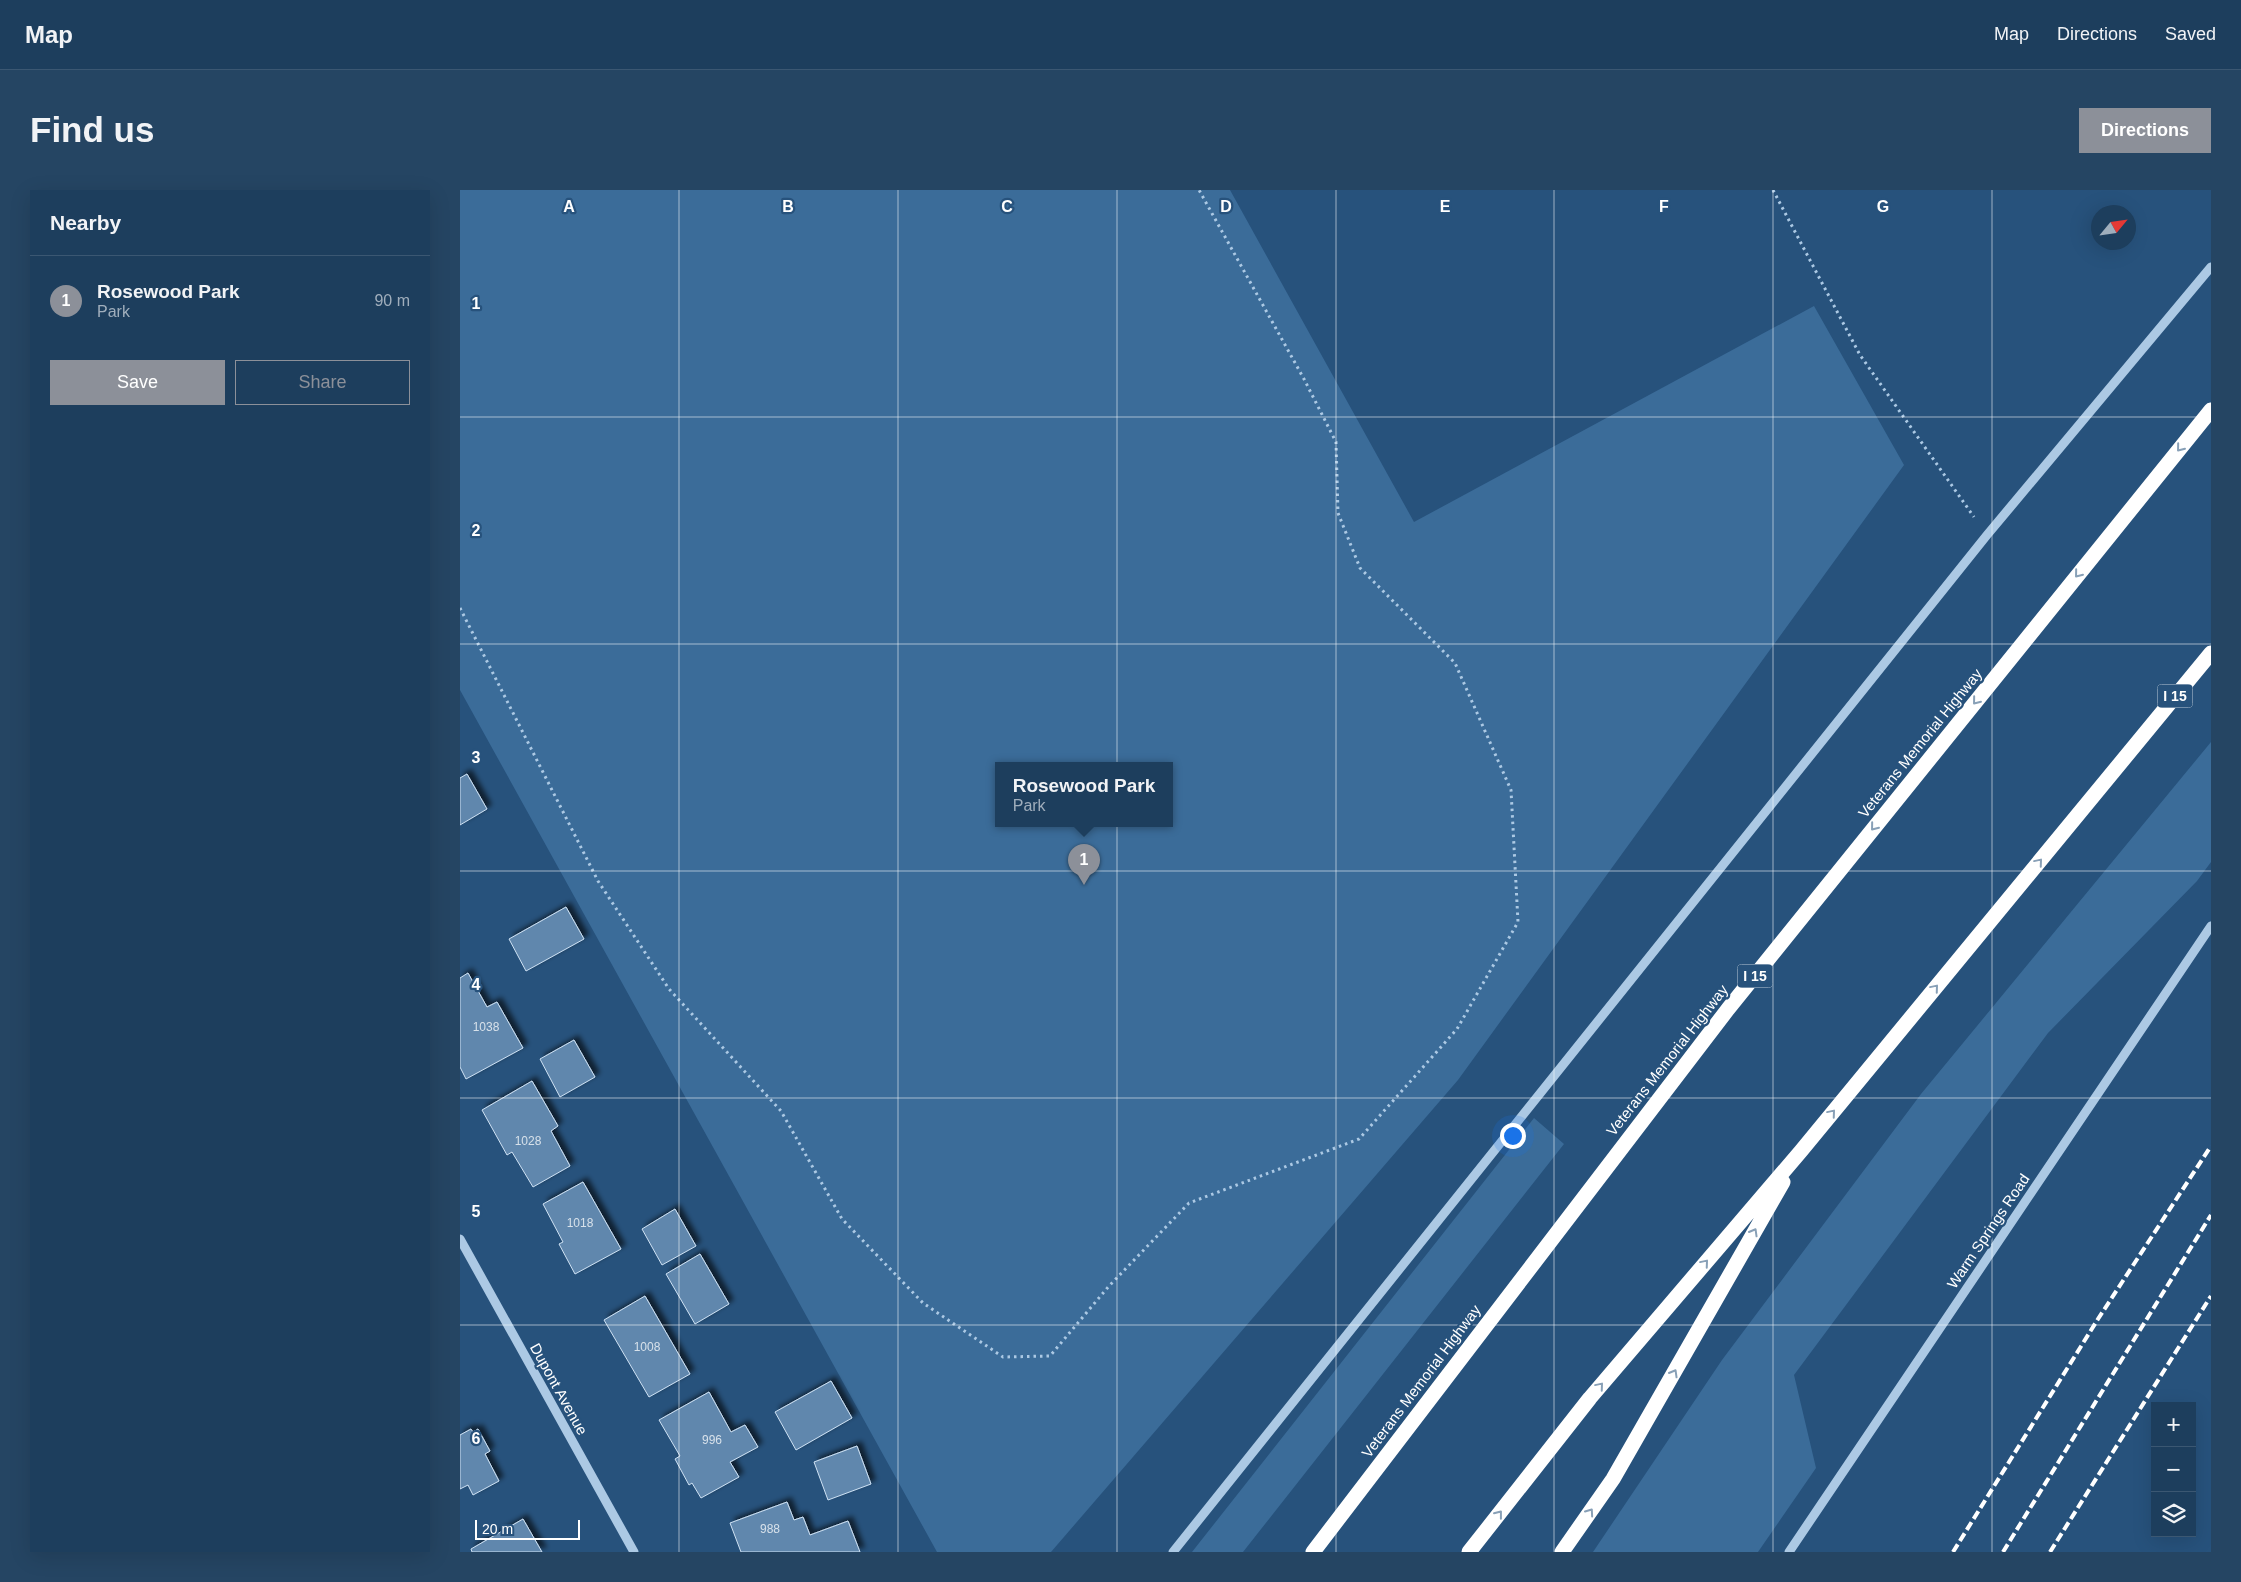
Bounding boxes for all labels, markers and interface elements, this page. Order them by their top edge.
text: Map [25,21,73,48]
text: Map [1994,24,2029,44]
text: Directions [2057,24,2137,44]
text: Saved [2165,24,2216,44]
button: Directions [2079,108,2211,153]
text: Find us [30,110,154,149]
text: A [563,198,575,215]
text: B [782,198,794,215]
text: C [1001,198,1013,215]
text: D [1220,198,1232,215]
text: E [1440,198,1451,215]
text: F [1659,198,1669,215]
text: G [1877,198,1889,215]
north arrow [2091,205,2136,250]
text: Nearby [50,211,121,234]
text: Rosewood Park [97,281,240,302]
text: 1 [62,292,70,309]
text: 90 m [374,292,410,309]
text: 1 [472,295,481,312]
text: Park [97,303,130,320]
button: Save [50,360,225,405]
button: Share [235,360,410,405]
one-way arrow [2178,442,2186,451]
text: 2 [472,522,481,539]
one-way arrow [2075,569,2084,578]
street label: Veterans Memorial Highway [1855,665,1986,821]
road number: I 15 [2158,684,2192,708]
one-way arrow [1974,695,1982,704]
text: 3 [472,749,481,766]
popup [995,762,1173,827]
text: Rosewood Park [1013,775,1155,796]
text: Park [1013,797,1046,814]
one-way arrow [1871,822,1880,831]
pin: 1 [1068,844,1100,885]
one-way arrow [2033,859,2041,868]
road number: I 15 [1738,964,1772,988]
text: 4 [472,976,481,993]
street label: Veterans Memorial Highway [1603,981,1731,1139]
one-way arrow [1930,984,1939,993]
house number: 1038 [473,1020,500,1034]
one-way arrow [1826,1110,1834,1119]
your location [1500,1123,1526,1149]
house number: 1028 [515,1134,542,1148]
street label: Warm Springs Road [1943,1170,2033,1292]
text: 5 [472,1203,481,1220]
house number: 1018 [567,1216,594,1230]
one-way arrow [1748,1228,1758,1237]
one-way arrow [1700,1259,1709,1268]
street label: Veterans Memorial Highway [1358,1301,1484,1461]
street label: Dupont Avenue [527,1340,591,1438]
house number: 1008 [634,1340,661,1354]
one-way arrow [1667,1369,1677,1378]
one-way arrow [1594,1383,1603,1392]
map controls [2151,1402,2196,1537]
button: + [2151,1402,2196,1447]
text: 6 [472,1430,481,1447]
house number: 996 [702,1433,722,1447]
button: − [2151,1447,2196,1492]
button: layers [2151,1492,2196,1537]
one-way arrow [1584,1508,1593,1518]
one-way arrow [1494,1511,1502,1520]
scale bar [475,1517,580,1540]
text: 20 m [482,1521,513,1537]
house number: 988 [760,1522,780,1536]

